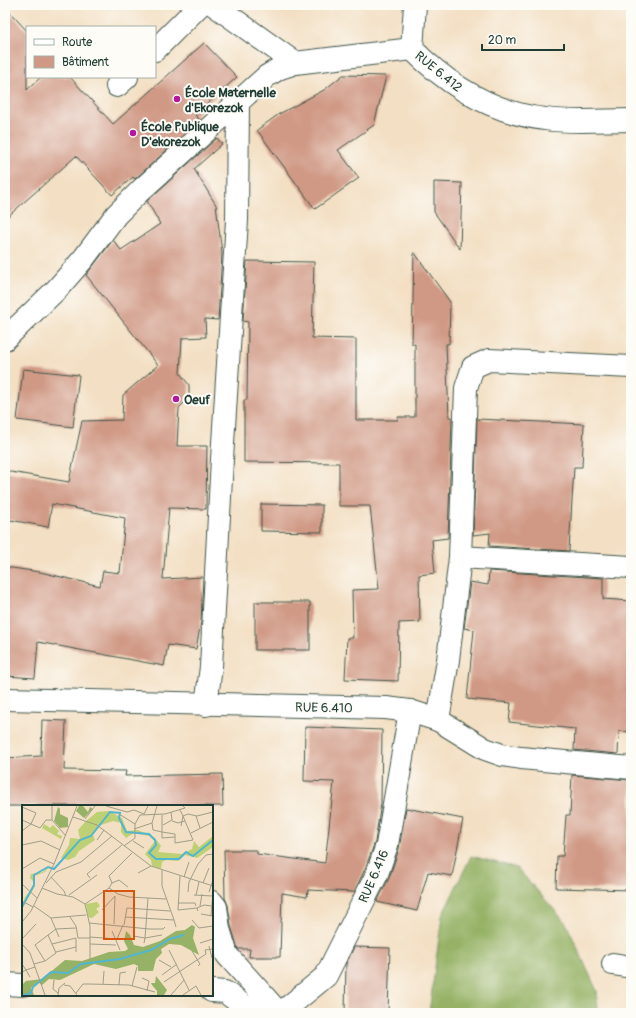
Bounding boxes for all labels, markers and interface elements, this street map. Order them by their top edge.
legend [26,26,156,78]
scale bar [482,26,564,52]
text: 20 m [488,33,517,48]
text: Route [62,35,92,50]
street label: RUE 6.412 [412,48,465,96]
text: Bâtiment [62,55,109,70]
place label: École Maternelle d'Ekorezok [185,85,276,116]
marker: École Maternelle d'Ekorezok [172,94,182,104]
place label: École Publique D'ekorezok [141,119,219,150]
marker: École Publique D'ekorezok [128,128,138,138]
place label: Oeuf [184,392,211,408]
marker: Oeuf [171,394,181,404]
street label: RUE 6.410 [295,699,353,717]
inset map [22,805,213,996]
street label: RUE 6.416 [356,847,392,905]

